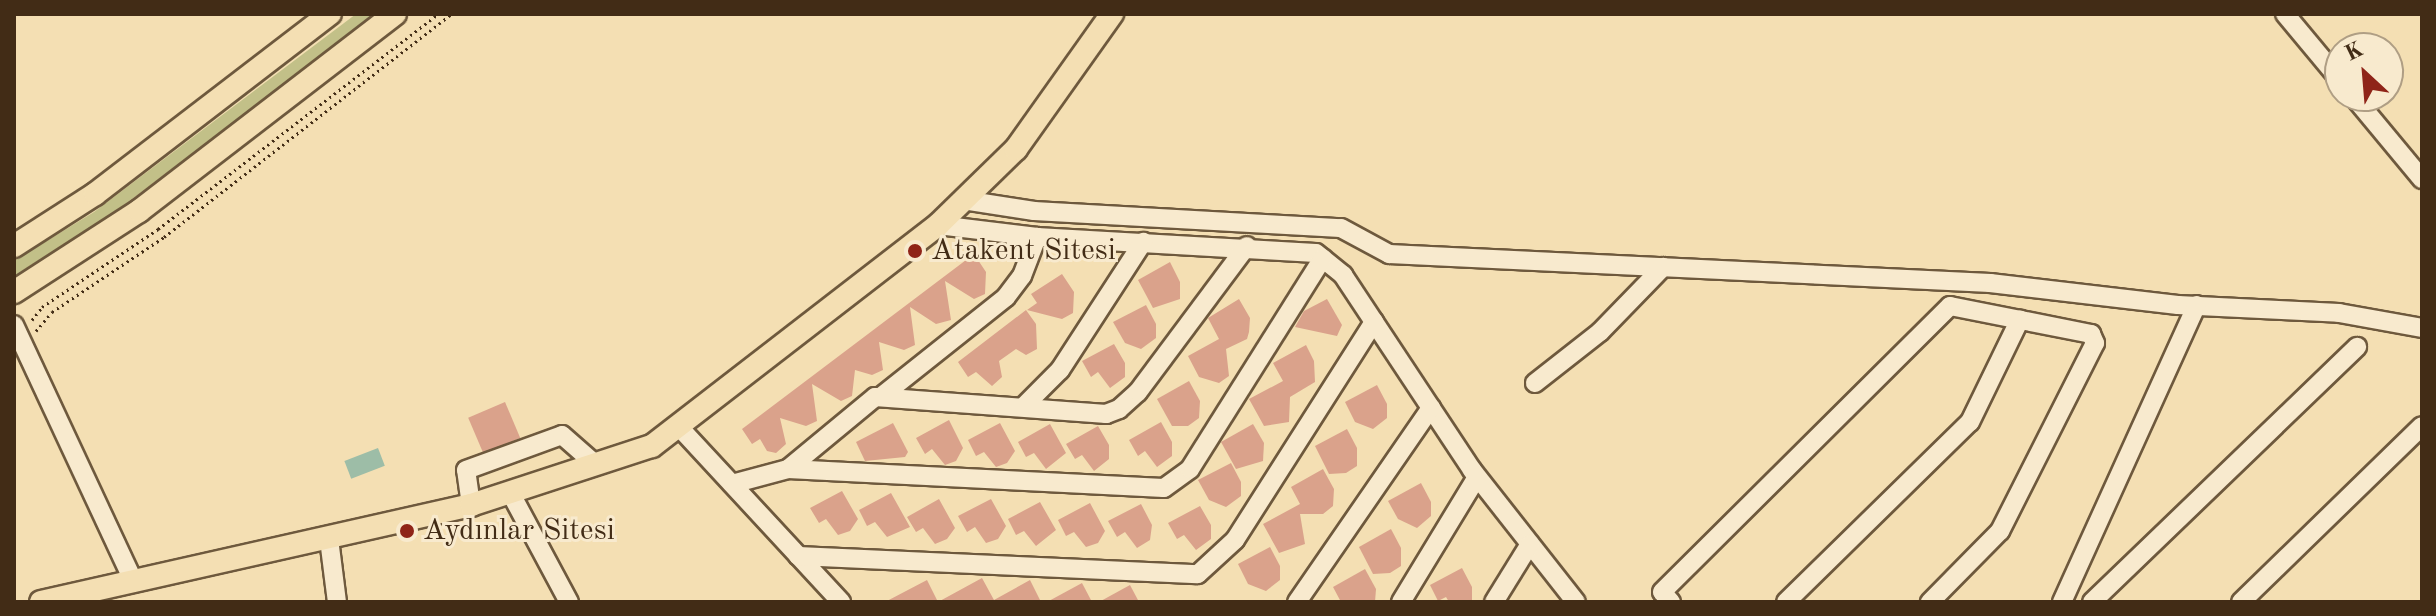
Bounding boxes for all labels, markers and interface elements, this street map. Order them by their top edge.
north arrow [2324,32,2404,112]
text: K [2342,39,2367,66]
place label: Atakent Sitesi [931,233,1116,269]
marker: Atakent Sitesi [906,242,924,260]
place label: Aydınlar Sitesi [423,513,615,549]
marker: Aydınlar Sitesi [398,522,416,540]

